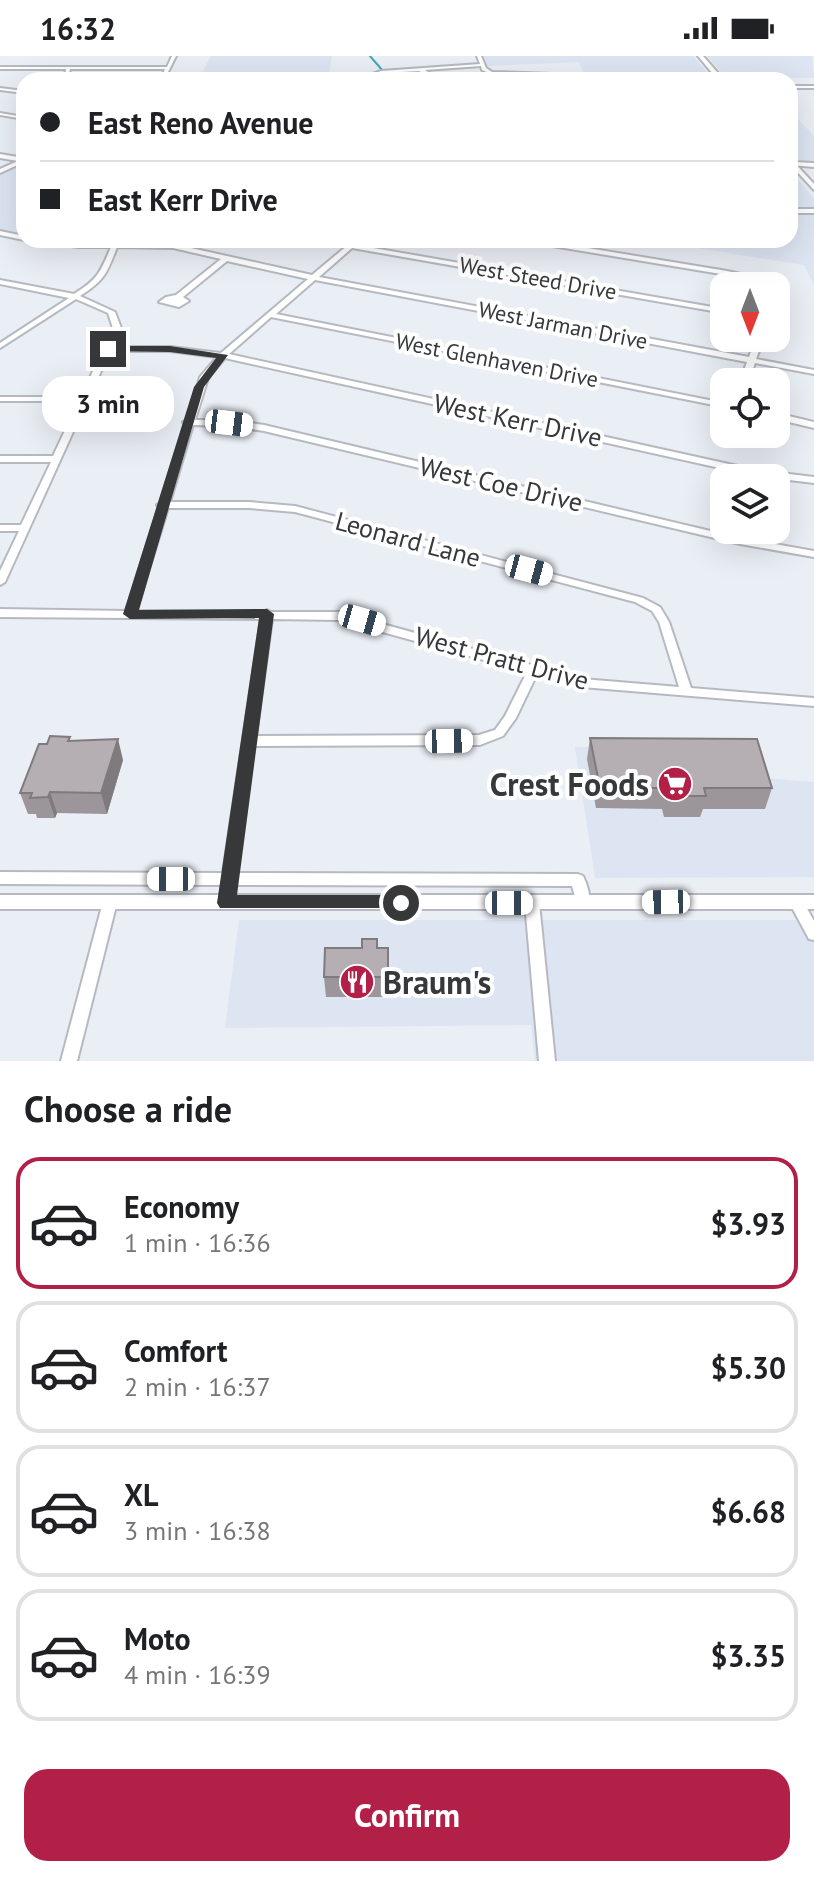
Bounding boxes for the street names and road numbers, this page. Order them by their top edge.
street label: West Steed Drive [457,250,619,306]
street label: West Jarman Drive [476,295,650,355]
street label: West Glenhaven Drive [393,327,601,393]
street label: West Kerr Drive [431,386,605,454]
street label: West Coe Drive [416,449,586,519]
street label: Leonard Lane [332,504,484,574]
street label: West Pratt Drive [411,619,593,697]

